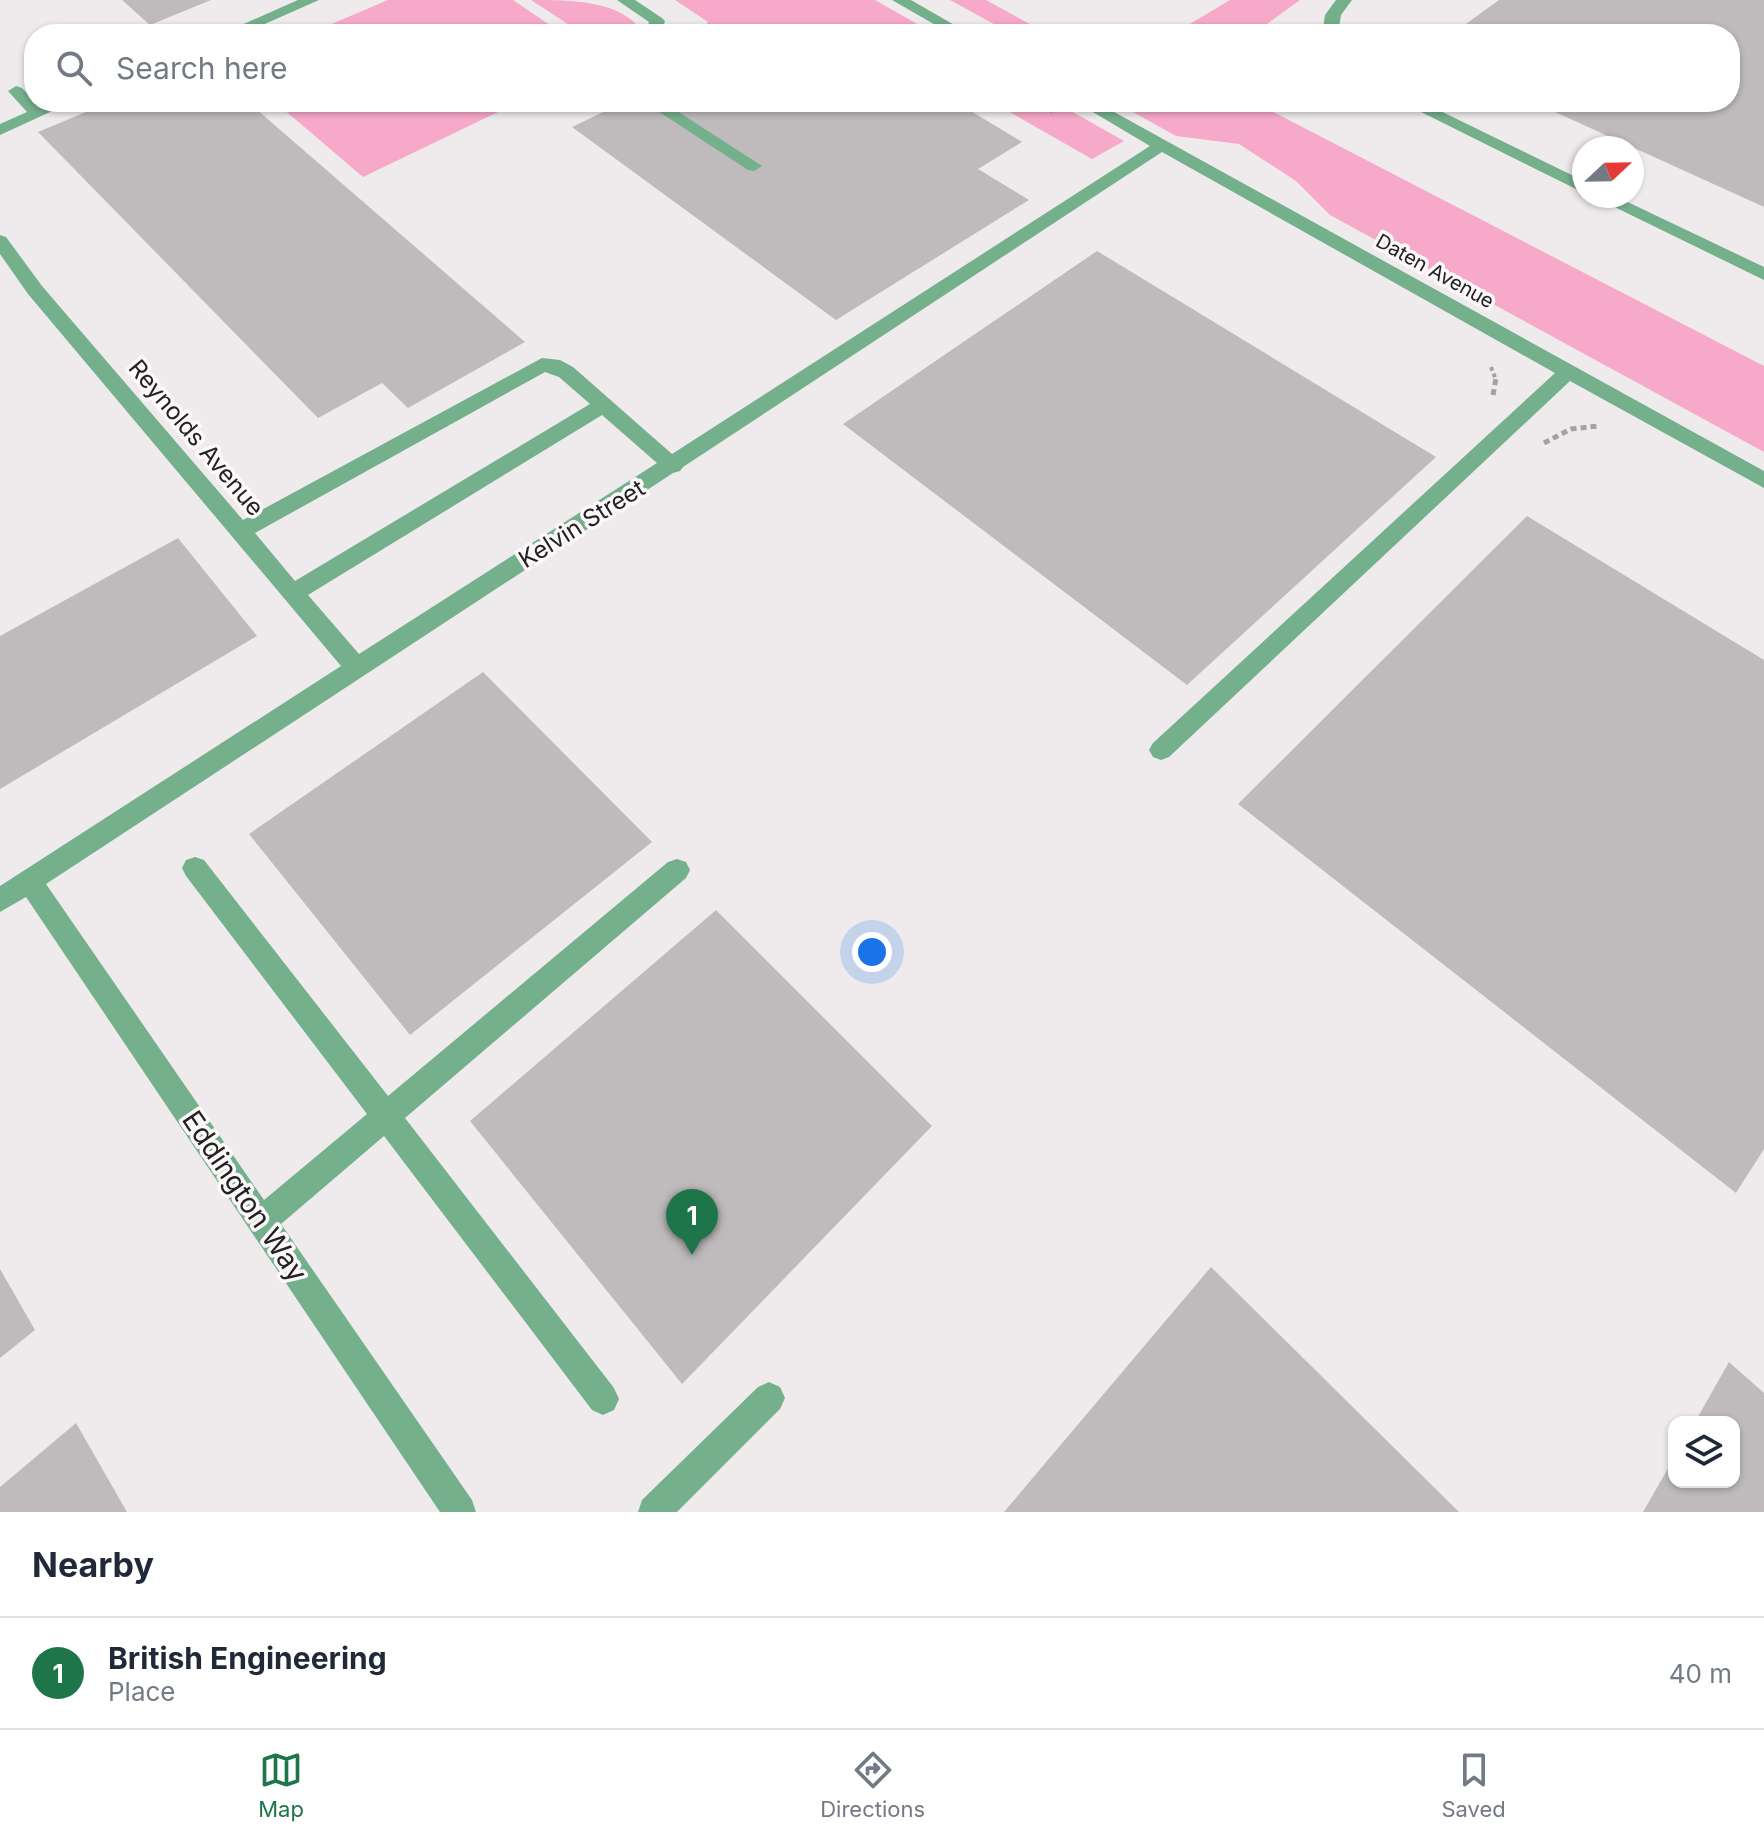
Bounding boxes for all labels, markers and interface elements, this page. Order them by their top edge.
search box [24,24,1740,112]
icon: search [52,46,96,90]
text: Search here [116,50,288,86]
north arrow [1572,136,1644,208]
street label: Daten Avenue [1372,229,1498,313]
street label: Reynolds Avenue [123,354,270,522]
street label: Kelvin Street [513,473,650,574]
your location [852,932,892,972]
street label: Eddington Way [175,1104,315,1288]
pin: 1 [666,1189,718,1255]
map controls [1668,1416,1740,1488]
button: layers [1668,1416,1740,1488]
text: Nearby [32,1544,154,1585]
text: British Engineering [108,1640,387,1676]
text: 1 [52,1658,64,1689]
text: 40 m [1669,1658,1732,1689]
text: Place [108,1676,176,1707]
tab: Map [258,1748,304,1822]
tab: Directions [820,1748,925,1822]
tab: Saved [1441,1748,1506,1822]

